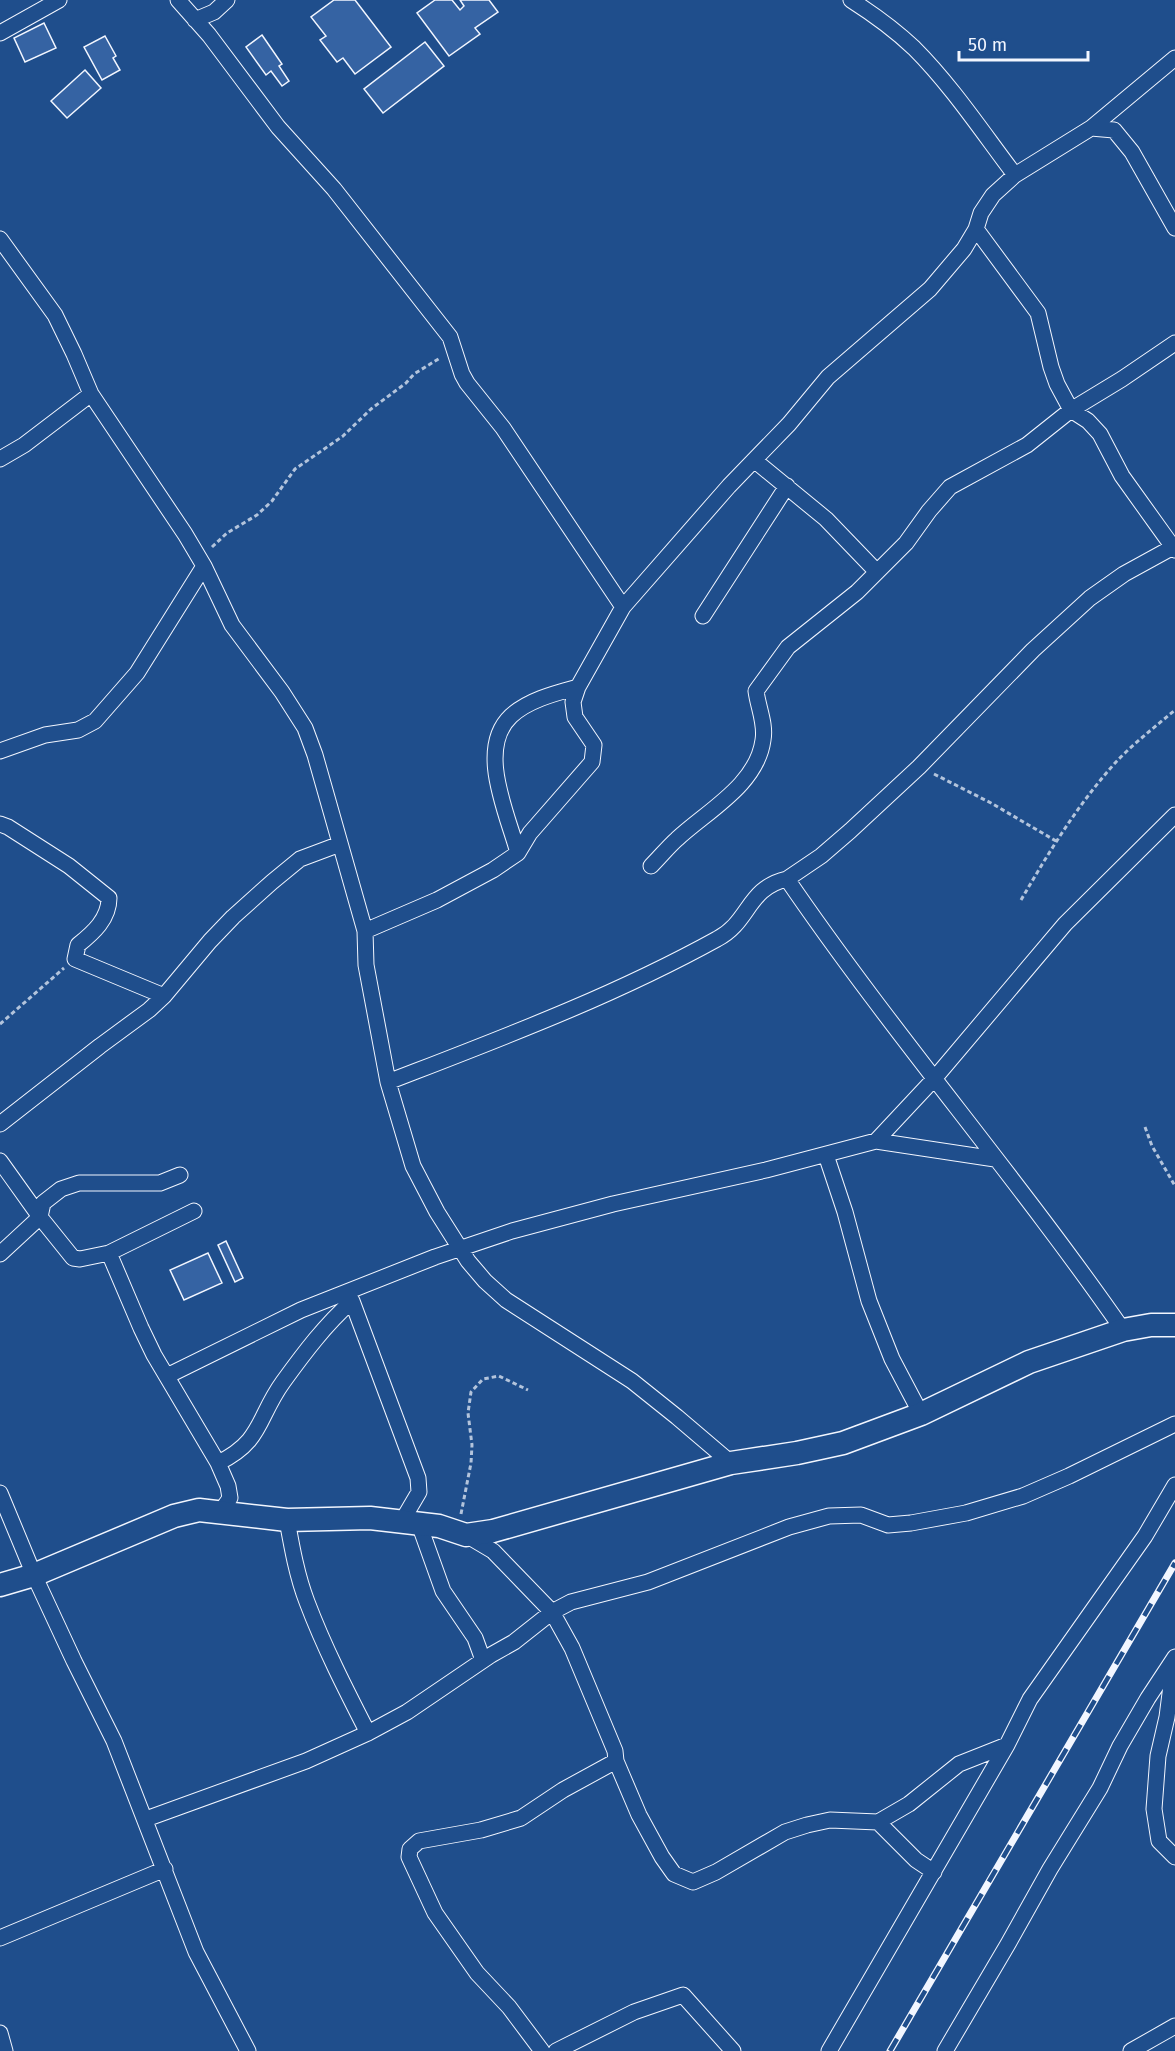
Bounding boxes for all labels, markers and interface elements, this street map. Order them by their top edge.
scale bar [959,24,1088,62]
text: 50 m [968,34,1007,56]

